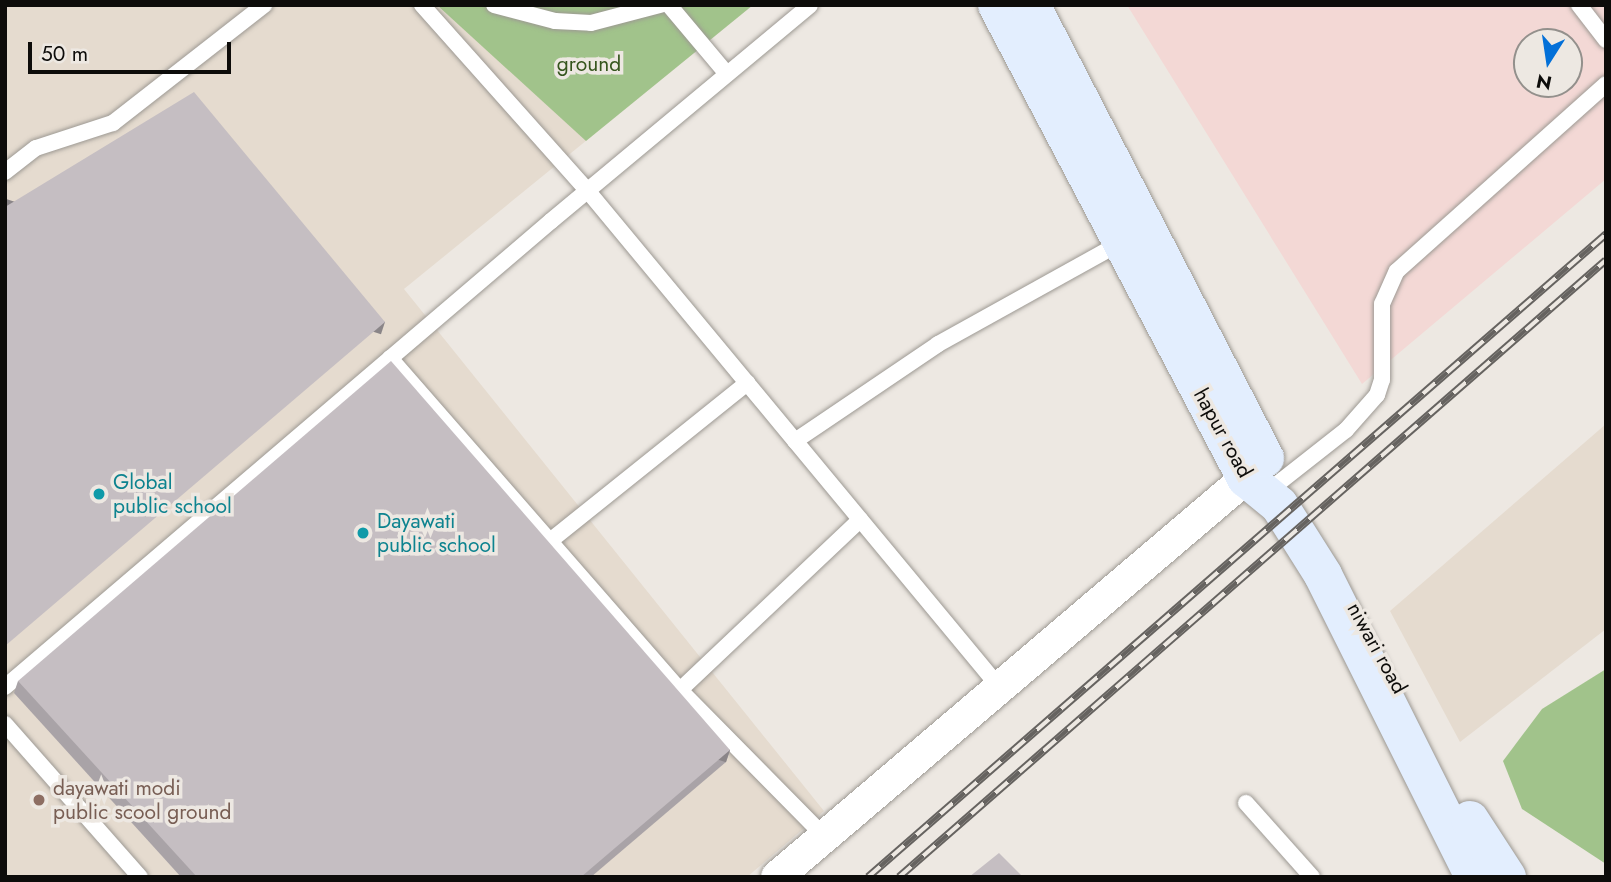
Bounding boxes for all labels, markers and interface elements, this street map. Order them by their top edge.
scale bar [32,28,234,72]
north arrow [1513,28,1583,98]
text: 50 m [41,39,88,69]
park label: ground [557,51,621,77]
text: N [1534,67,1554,97]
street label: hapur road [1188,384,1258,482]
place label: Global public school [113,469,232,519]
marker: Global public school [91,486,107,502]
place label: Dayawati public school [377,508,496,558]
marker: Dayawati public school [355,525,371,541]
street label: niwari road [1342,598,1412,698]
place label: dayawati modi public scool ground [53,775,231,825]
marker: dayawati modi public scool ground [31,792,47,808]

